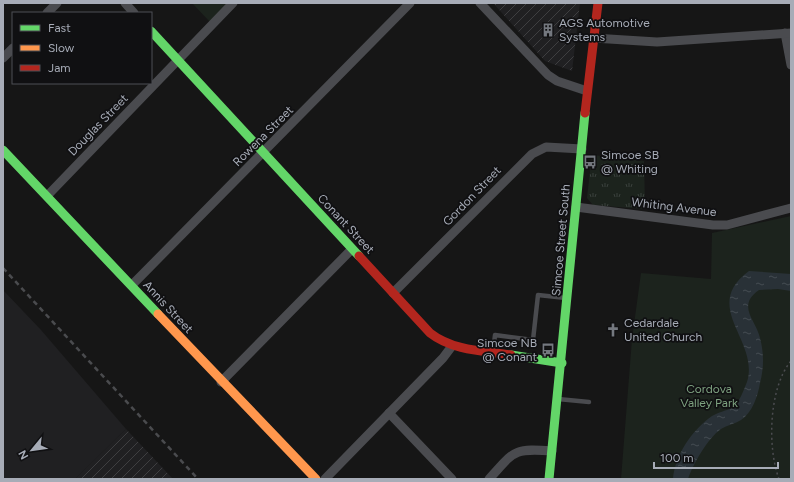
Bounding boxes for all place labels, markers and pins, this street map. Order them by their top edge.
place label: AGS Automotive Systems [559,16,650,44]
building icon: AGS Automotive Systems [540,22,556,38]
place label: Simcoe SB @ Whiting [601,148,659,176]
bus stop icon: Simcoe SB @ Whiting [582,154,598,170]
place label: Cedardale United Church [624,316,703,344]
church icon: Cedardale United Church [605,322,621,338]
place label: Simcoe NB @ Conant [477,336,537,364]
bus stop icon: Simcoe NB @ Conant [540,342,556,358]

